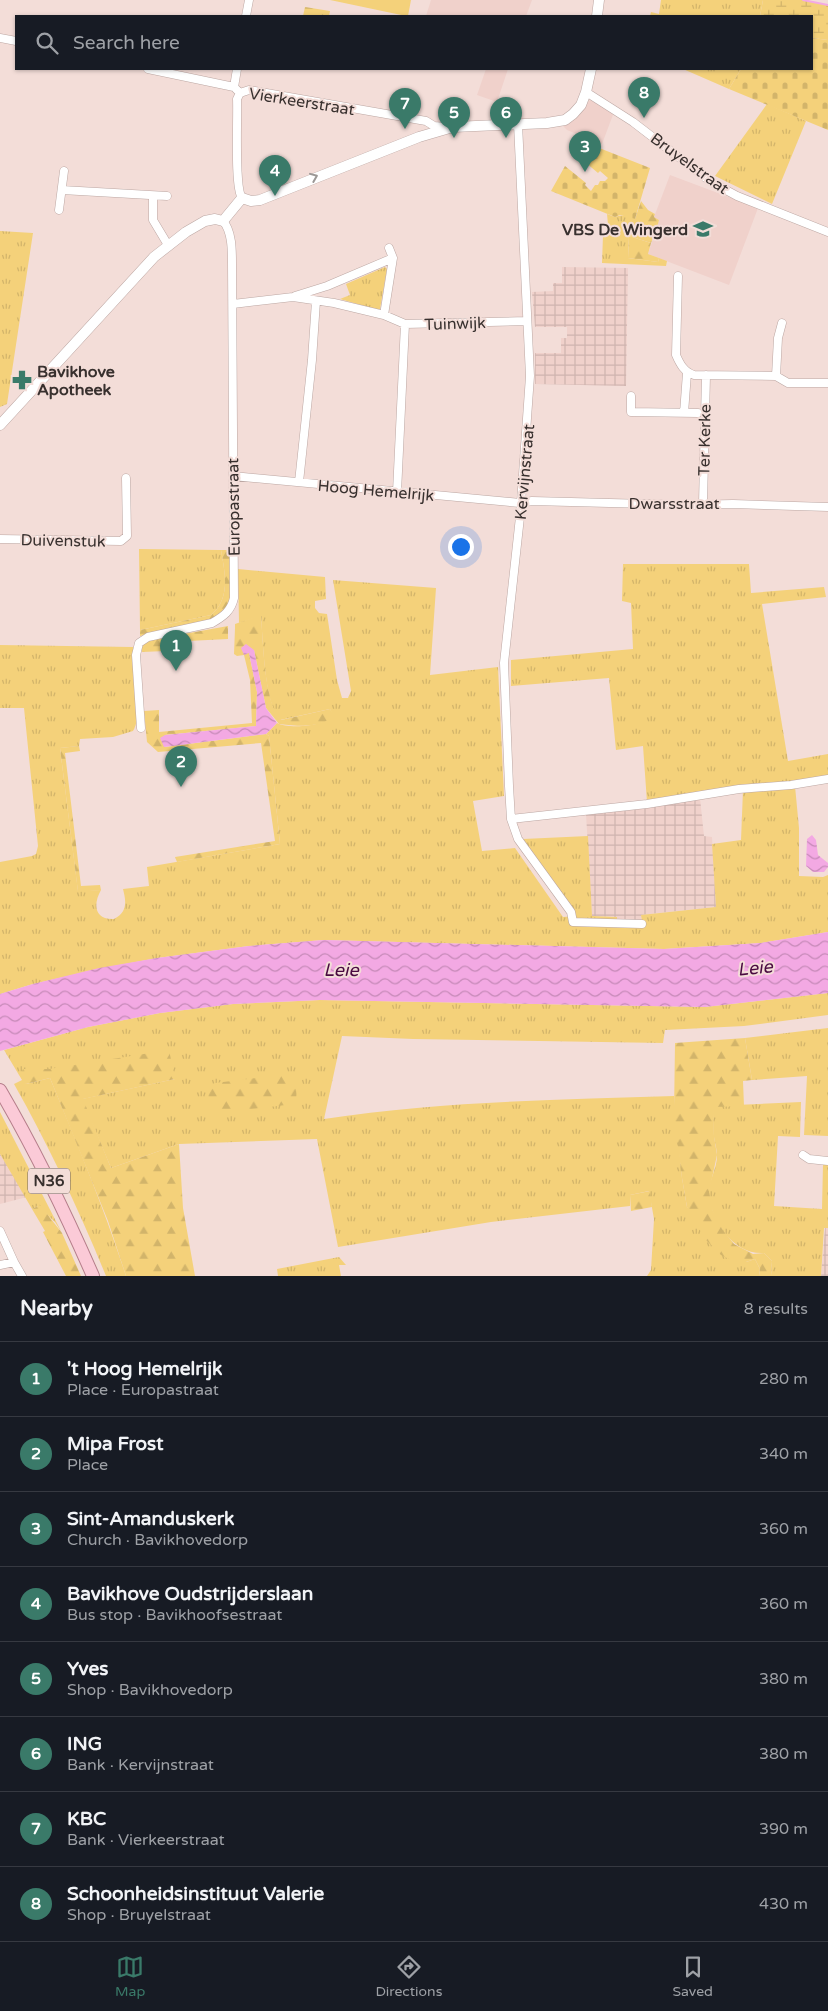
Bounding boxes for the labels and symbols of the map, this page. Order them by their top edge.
pin: 8 [628,77,660,118]
street label: Vierkeerstraat [248,84,356,120]
pin: 7 [389,88,421,129]
pin: 5 [438,97,470,138]
pin: 6 [490,97,522,138]
street label: Bruyelstraat [646,129,733,199]
pin: 3 [569,131,601,172]
pin: 4 [259,155,291,196]
one-way arrow [309,173,318,184]
school or university icon: VBS De Wingerd [692,218,714,240]
place label: VBS De Wingerd [562,220,688,240]
street label: Tuinwijk [424,313,486,335]
place label: Bavikhove Apotheek [37,362,115,400]
pharmacy icon: Bavikhove Apotheek [11,369,33,391]
street label: Ter Kerke [694,404,716,476]
street label: Kervijnstraat [511,423,539,521]
street label: Europastraat [223,458,245,556]
street label: Hoog Hemelrijk [317,476,435,506]
street label: Dwarsstraat [628,494,720,514]
street label: Duivenstuk [20,530,106,552]
your location [448,534,474,560]
pin: 1 [160,630,192,671]
pin: 2 [165,746,197,787]
water label: Leie [736,955,774,981]
water label: Leie [323,959,359,981]
road number: N36 [28,1168,70,1194]

